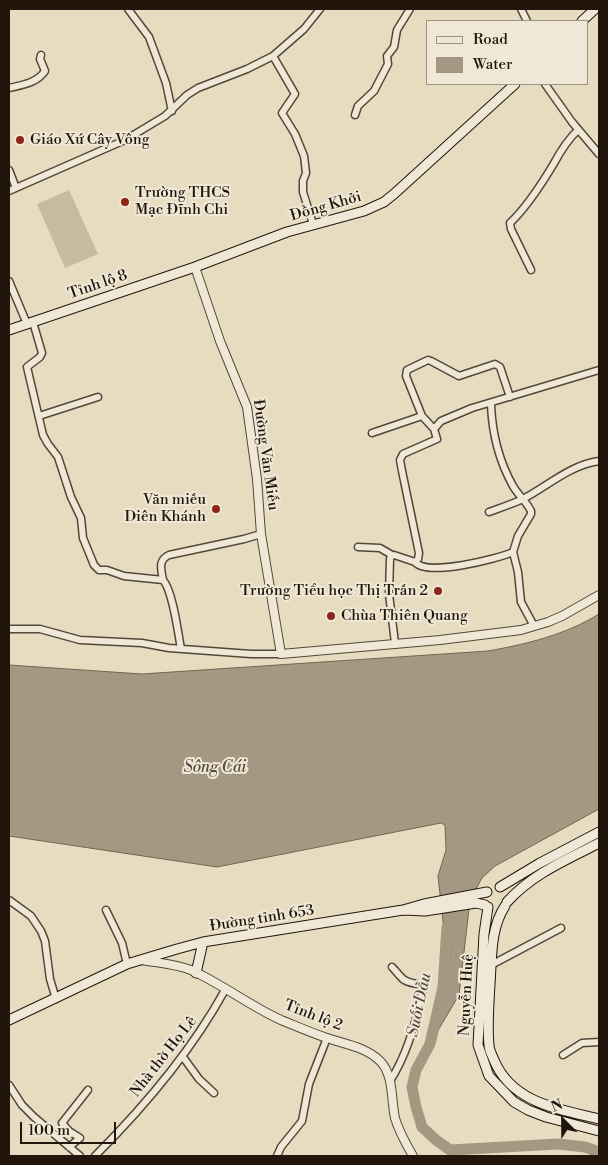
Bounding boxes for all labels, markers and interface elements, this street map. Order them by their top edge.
legend [426,20,588,85]
text: Road [473,30,508,49]
text: Water [473,55,512,74]
place label: Giáo Xứ Cây Vông [30,131,150,149]
marker: Giáo Xứ Cây Vông [14,134,26,146]
place label: Trường THCS Mạc Đĩnh Chi [135,184,230,219]
street label: Đồng Khởi [288,188,364,226]
marker: Trường THCS Mạc Đĩnh Chi [119,196,131,208]
street label: Tỉnh lộ 8 [66,266,130,304]
street label: Đường Văn Miếu [248,398,282,512]
place label: Văn miếu Diên Khánh [124,491,206,526]
marker: Văn miếu Diên Khánh [210,503,222,515]
place label: Trường Tiểu học Thị Trấn 2 [240,582,428,600]
marker: Trường Tiểu học Thị Trấn 2 [432,585,444,597]
place label: Chùa Thiên Quang [341,607,468,625]
marker: Chùa Thiên Quang [325,610,337,622]
water label: Sông Cái [183,758,247,778]
street label: Đường tỉnh 653 [209,902,315,936]
street label: Nguyễn Huệ [456,953,478,1037]
water label: Suối Dầu [404,971,436,1039]
street label: Tỉnh lộ 2 [281,997,345,1035]
street label: Nhà thờ Họ Lê [127,1013,201,1101]
north arrow [538,1095,588,1145]
text: N [549,1096,566,1117]
scale bar [22,1112,119,1144]
text: 100 m [28,1121,70,1140]

